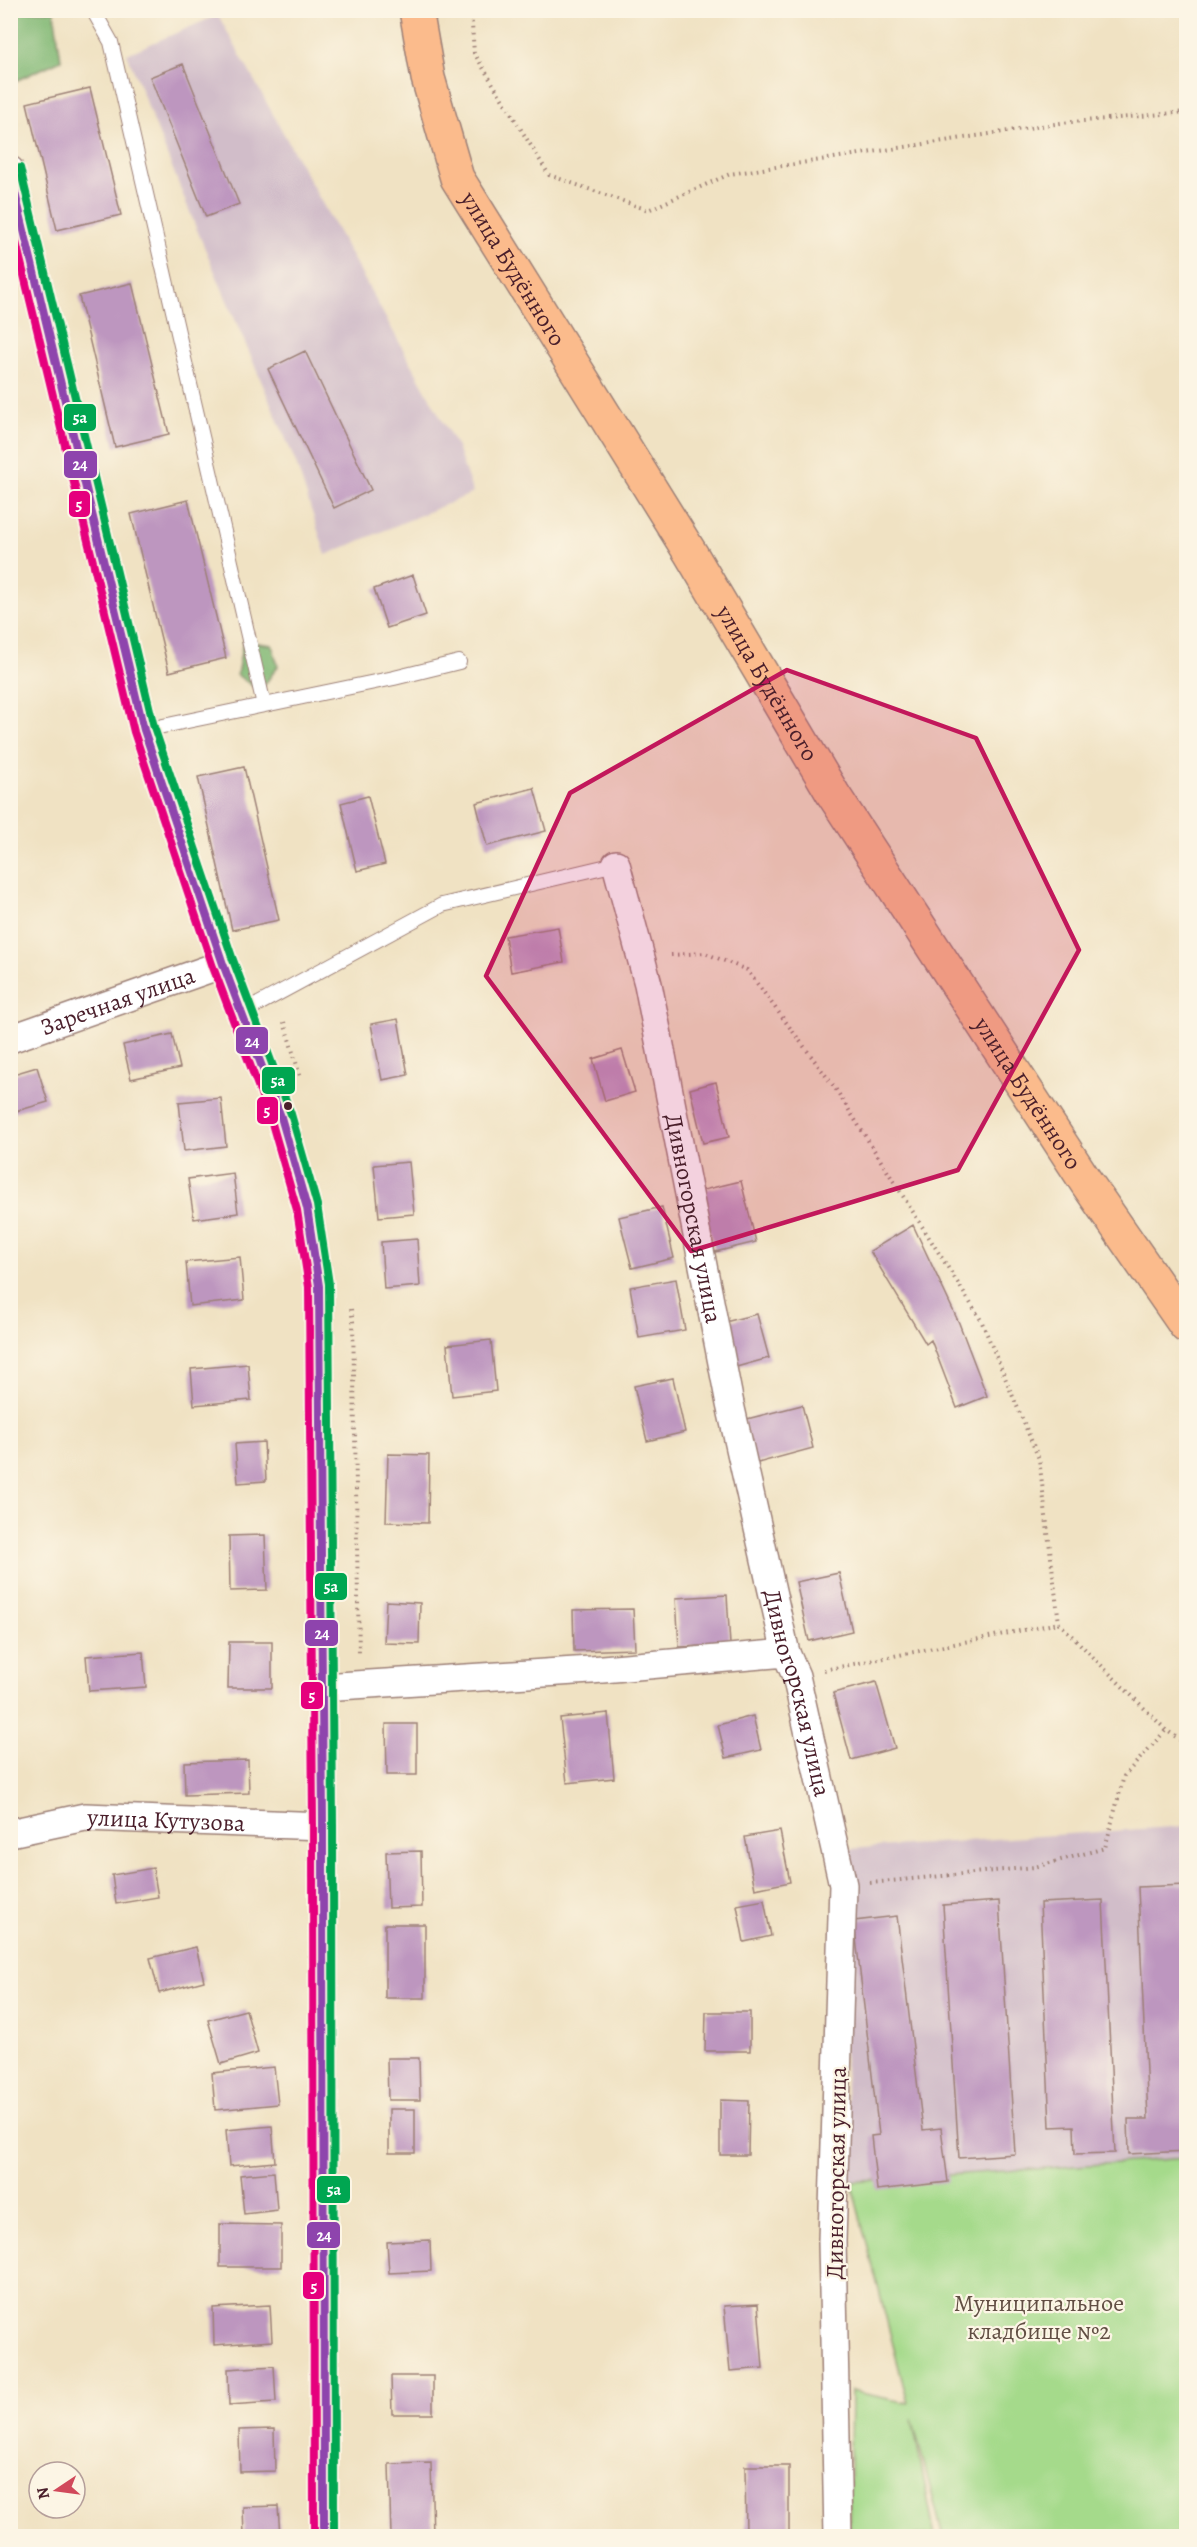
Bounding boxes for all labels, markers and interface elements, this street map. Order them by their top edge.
street label: улица Будённого [453,185,574,352]
line badge: 5а [63,403,97,432]
text: 5а [73,407,88,429]
line badge: 24 [63,450,98,479]
text: 24 [72,454,88,476]
line badge: 5 [68,490,91,518]
text: 5 [76,494,83,516]
street label: улица Будённого [708,598,826,767]
street label: Заречная улица [36,959,199,1043]
street label: улица Будённого [966,1010,1090,1176]
line badge: 24 [235,1026,269,1055]
text: 24 [244,1031,260,1053]
line badge: 5а [261,1066,296,1095]
text: 5а [271,1070,286,1092]
line badge: 5 [256,1096,279,1125]
text: 5 [264,1100,271,1122]
unlabelled marker [282,1100,294,1112]
street label: Дивногорская улица [658,1111,730,1326]
line badge: 5а [314,1572,348,1601]
text: 5а [324,1576,339,1598]
street label: Дивногорская улица [756,1586,839,1800]
line badge: 24 [304,1619,339,1647]
text: 24 [314,1623,330,1645]
line badge: 5 [300,1681,324,1710]
text: 5 [309,1685,316,1707]
street label: улица Кутузова [86,1801,246,1839]
street label: Дивногорская улица [818,2066,854,2280]
line badge: 5а [316,2175,351,2204]
text: 5а [327,2179,342,2201]
line badge: 24 [306,2221,341,2249]
text: 24 [316,2225,332,2247]
line badge: 5 [302,2271,325,2300]
text: 5 [311,2276,318,2298]
park label: Муниципальное кладбище №2 [954,2287,1124,2347]
north arrow [27,2460,87,2520]
text: N [31,2485,55,2501]

